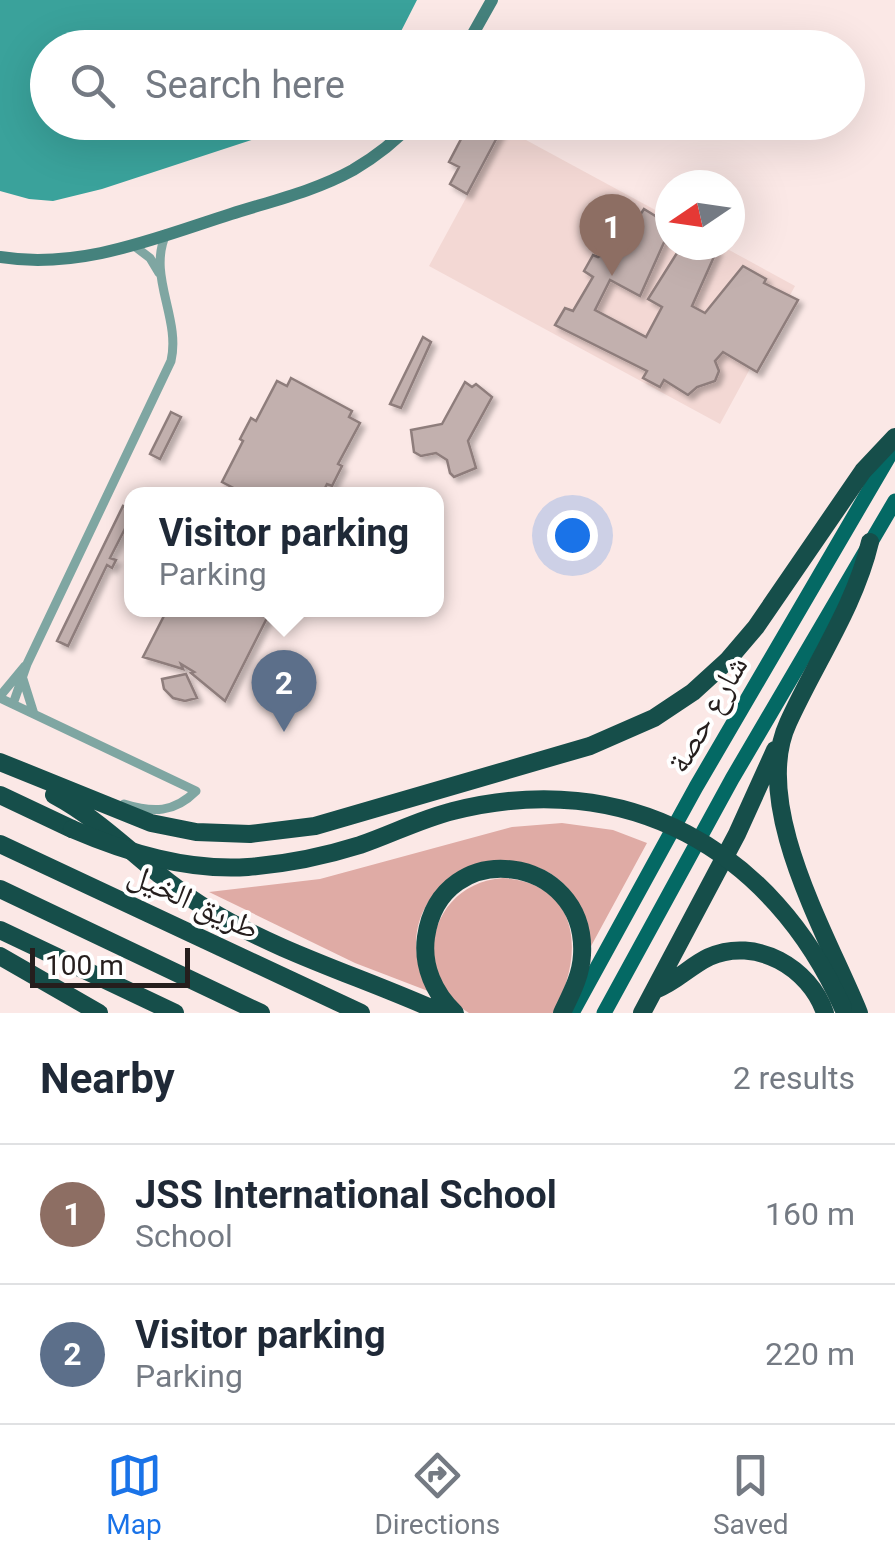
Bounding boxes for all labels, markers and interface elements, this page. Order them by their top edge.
search box [30,30,865,140]
icon: search [65,58,120,113]
text: Search here [145,63,345,107]
north arrow [655,170,745,260]
pin: 1 [580,194,644,276]
popup [124,487,444,617]
your location [547,510,598,561]
text: Visitor parking [159,511,409,555]
text: Parking [159,555,267,593]
street label: شارع حصة [658,649,756,780]
pin: 2 [252,650,316,732]
street label: طريق الخيل [122,854,265,949]
scale bar [30,943,190,988]
text: 100 m [45,949,124,982]
text: Nearby [40,1054,175,1103]
text: 2 results [733,1059,855,1097]
text: JSS International School [135,1173,557,1217]
text: 1 [63,1195,82,1233]
text: 160 m [765,1195,855,1233]
text: School [135,1217,233,1255]
text: Visitor parking [135,1313,386,1357]
text: 2 [63,1335,82,1373]
text: 220 m [765,1335,855,1373]
text: Parking [135,1357,243,1395]
tab: Map [106,1448,162,1541]
tab: Directions [374,1448,500,1541]
tab: Saved [713,1448,789,1541]

